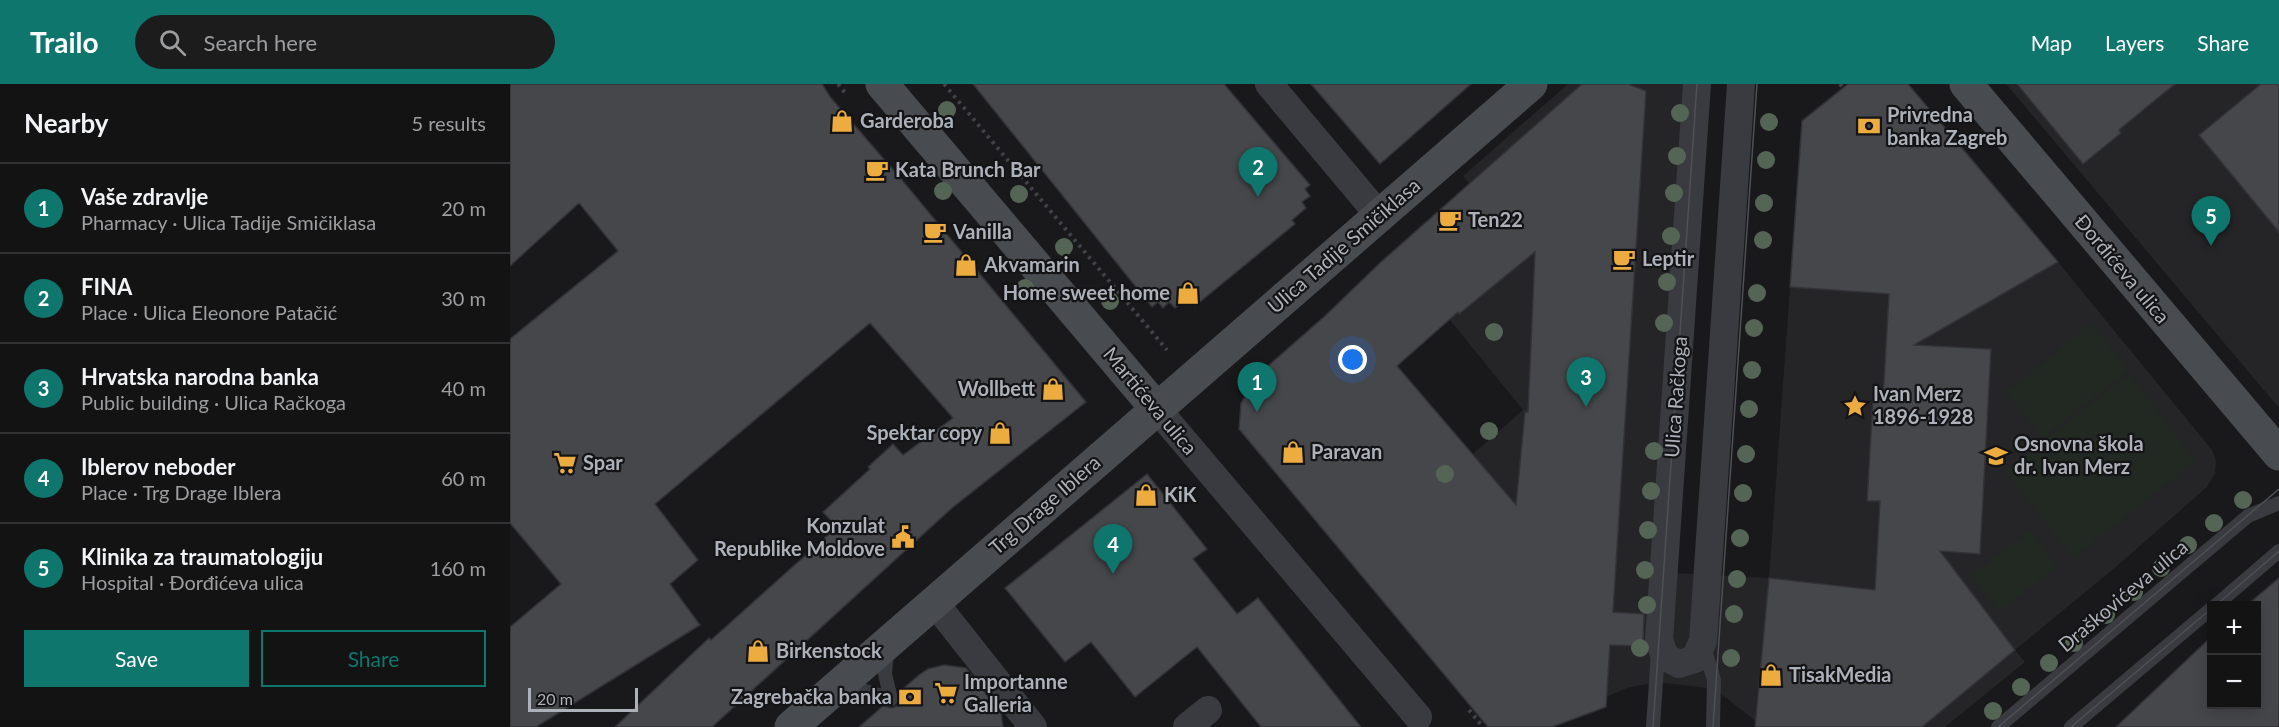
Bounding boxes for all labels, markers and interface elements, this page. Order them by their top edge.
search box [135,15,555,69]
text: Trailo [30,25,99,59]
icon: search [156,26,189,59]
text: Search here [204,29,317,56]
text: Map [2031,30,2072,55]
text: Layers [2105,30,2164,55]
text: Share [2197,30,2249,55]
place label: Privredna banka Zagreb [1887,102,2007,149]
text: Nearby [24,107,109,139]
shop icon: Garderoba [829,108,855,134]
place label: Garderoba [860,108,954,132]
text: 5 results [411,111,486,135]
bank icon: Privredna banka Zagreb [1856,113,1882,139]
pin: 2 [1238,147,1278,197]
cafe icon: Kata Brunch Bar [864,157,890,183]
place label: Kata Brunch Bar [895,157,1041,181]
street label: Ulica Tadije Smičiklasa [1262,173,1424,318]
text: Vaše zdravlje [81,183,208,210]
text: 1 [38,196,49,220]
text: 20 m [441,196,486,220]
pin: 5 [2192,196,2230,246]
cafe icon: Ten22 [1437,207,1463,233]
place label: Ten22 [1468,207,1523,231]
street label: Đorđićeva ulica [2070,209,2175,328]
text: Pharmacy · Ulica Tadije Smičiklasa [81,210,376,234]
cafe icon: Vanilla [922,219,948,245]
place label: Vanilla [952,219,1012,243]
cafe icon: Leptir [1611,246,1637,272]
place label: Leptir [1642,246,1695,270]
shop icon: Akvamarin [953,252,979,278]
place label: Akvamarin [983,252,1080,276]
text: FINA [81,273,132,300]
place label: Home sweet home [1003,280,1170,304]
shop icon: Home sweet home [1175,280,1201,306]
text: 2 [38,286,49,310]
text: 30 m [441,286,486,310]
text: Place · Ulica Eleonore Patačić [81,300,337,324]
street label: Ulica Račkoga [1659,335,1691,458]
street label: Martićeva ulica [1099,342,1203,459]
your location [1338,345,1367,374]
pin: 3 [1566,358,1606,407]
pin: 1 [1238,362,1276,412]
text: Hrvatska narodna banka [81,363,319,390]
text: 3 [38,376,49,400]
text: 40 m [441,376,486,400]
place label: Wollbett [958,376,1035,400]
shop icon: Wollbett [1040,376,1066,402]
place label: Ivan Merz 1896-1928 [1873,381,1973,428]
text: Public building · Ulica Račkoga [81,390,346,414]
place icon: Ivan Merz 1896-1928 [1842,393,1868,419]
place label: Spektar copy [866,420,982,444]
shop icon: Spektar copy [987,420,1013,446]
place label: Osnovna škola dr. Ivan Merz [2014,431,2144,478]
shop icon: Paravan [1280,439,1306,465]
place label: Paravan [1311,439,1382,463]
school or university icon: Osnovna škola dr. Ivan Merz [1983,443,2009,469]
supermarket icon: Spar [552,450,578,476]
place label: Spar [583,450,623,474]
street label: Trg Drage Iblera [984,450,1105,559]
text: Iblerov neboder [81,453,235,480]
text: 4 [38,466,49,490]
text: 60 m [441,466,486,490]
text: Place · Trg Drage Iblera [81,480,282,504]
shop icon: KiK [1133,482,1159,508]
place label: KiK [1164,482,1197,506]
place label: Konzulat Republike Moldove [714,513,886,560]
public building icon: Konzulat Republike Moldove [890,524,916,550]
pin: 4 [1094,524,1132,574]
street label: Draškovićeva ulica [2053,534,2192,656]
text: Klinika za traumatologiju [81,543,323,570]
text: 5 [38,556,49,580]
text: 160 m [430,556,486,580]
text: Hospital · Đorđićeva ulica [81,570,304,594]
map controls [2207,601,2261,709]
button: + [2207,601,2261,655]
button: Save [24,630,249,687]
button: Share [261,630,486,687]
shop icon: Birkenstock [745,638,771,664]
place label: Birkenstock [776,638,882,662]
button: − [2207,655,2261,709]
shop icon: TisakMedia [1758,662,1784,688]
place label: TisakMedia [1789,662,1891,686]
place label: Importanne Galleria [964,669,1068,716]
supermarket icon: Importanne Galleria [933,680,959,706]
place label: Zagrebačka banka [731,684,892,708]
bank icon: Zagrebačka banka [897,684,923,710]
scale bar [528,685,638,712]
text: 20 m [537,689,573,708]

